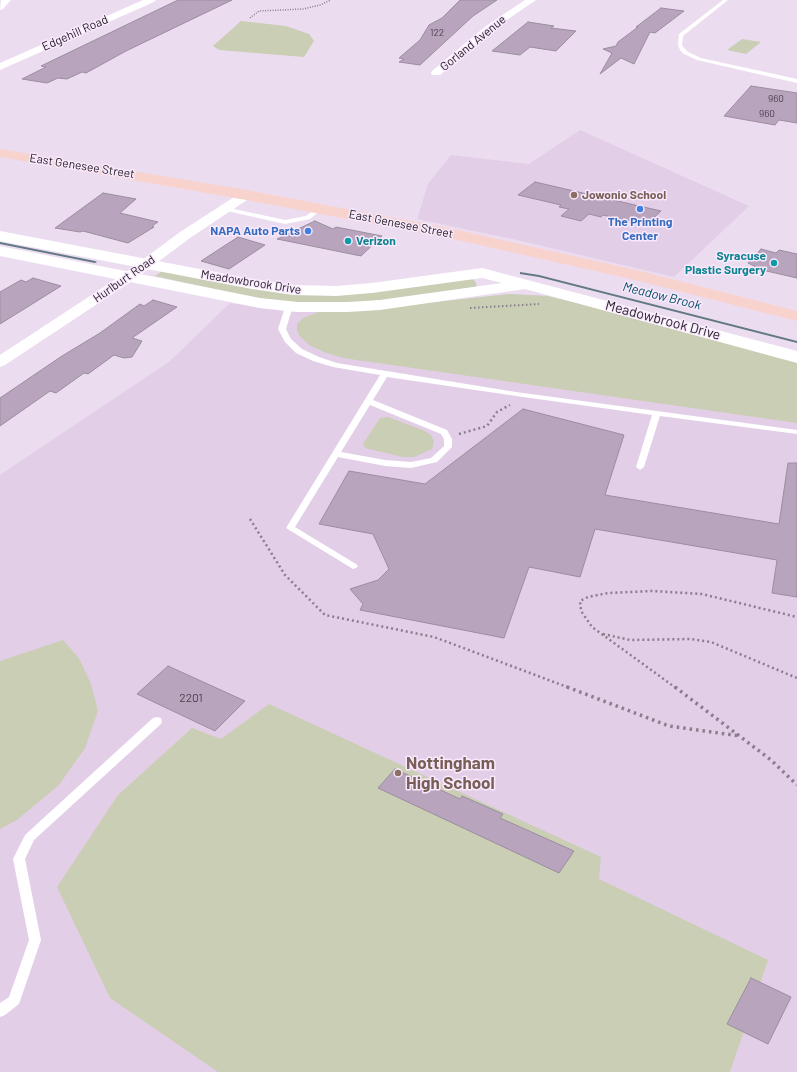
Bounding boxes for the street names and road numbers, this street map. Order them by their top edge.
street label: Edgehill Road [40,12,110,54]
street label: Gorland Avenue [437,12,509,74]
street label: East Genesee Street [28,151,136,181]
street label: East Genesee Street [348,207,454,241]
street label: Hurlburt Road [90,252,158,306]
street label: Meadowbrook Drive [200,267,302,297]
street label: Meadowbrook Drive [604,297,722,343]

